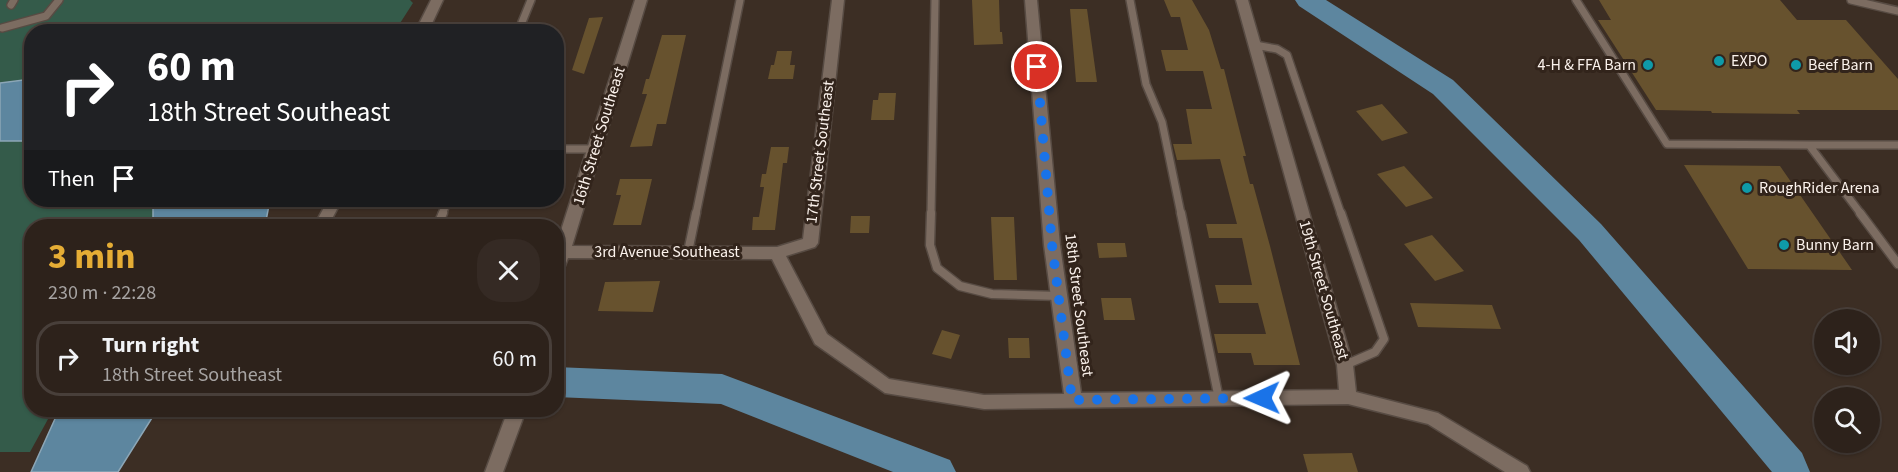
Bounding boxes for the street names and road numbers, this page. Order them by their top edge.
street label: 16th Street Southeast [567,63,631,208]
street label: 17th Street Southeast [800,79,840,225]
street label: 19th Street Southeast [1294,218,1355,363]
street label: 18th Street Southeast [1059,232,1099,378]
street label: 3rd Avenue Southeast [594,241,740,263]

